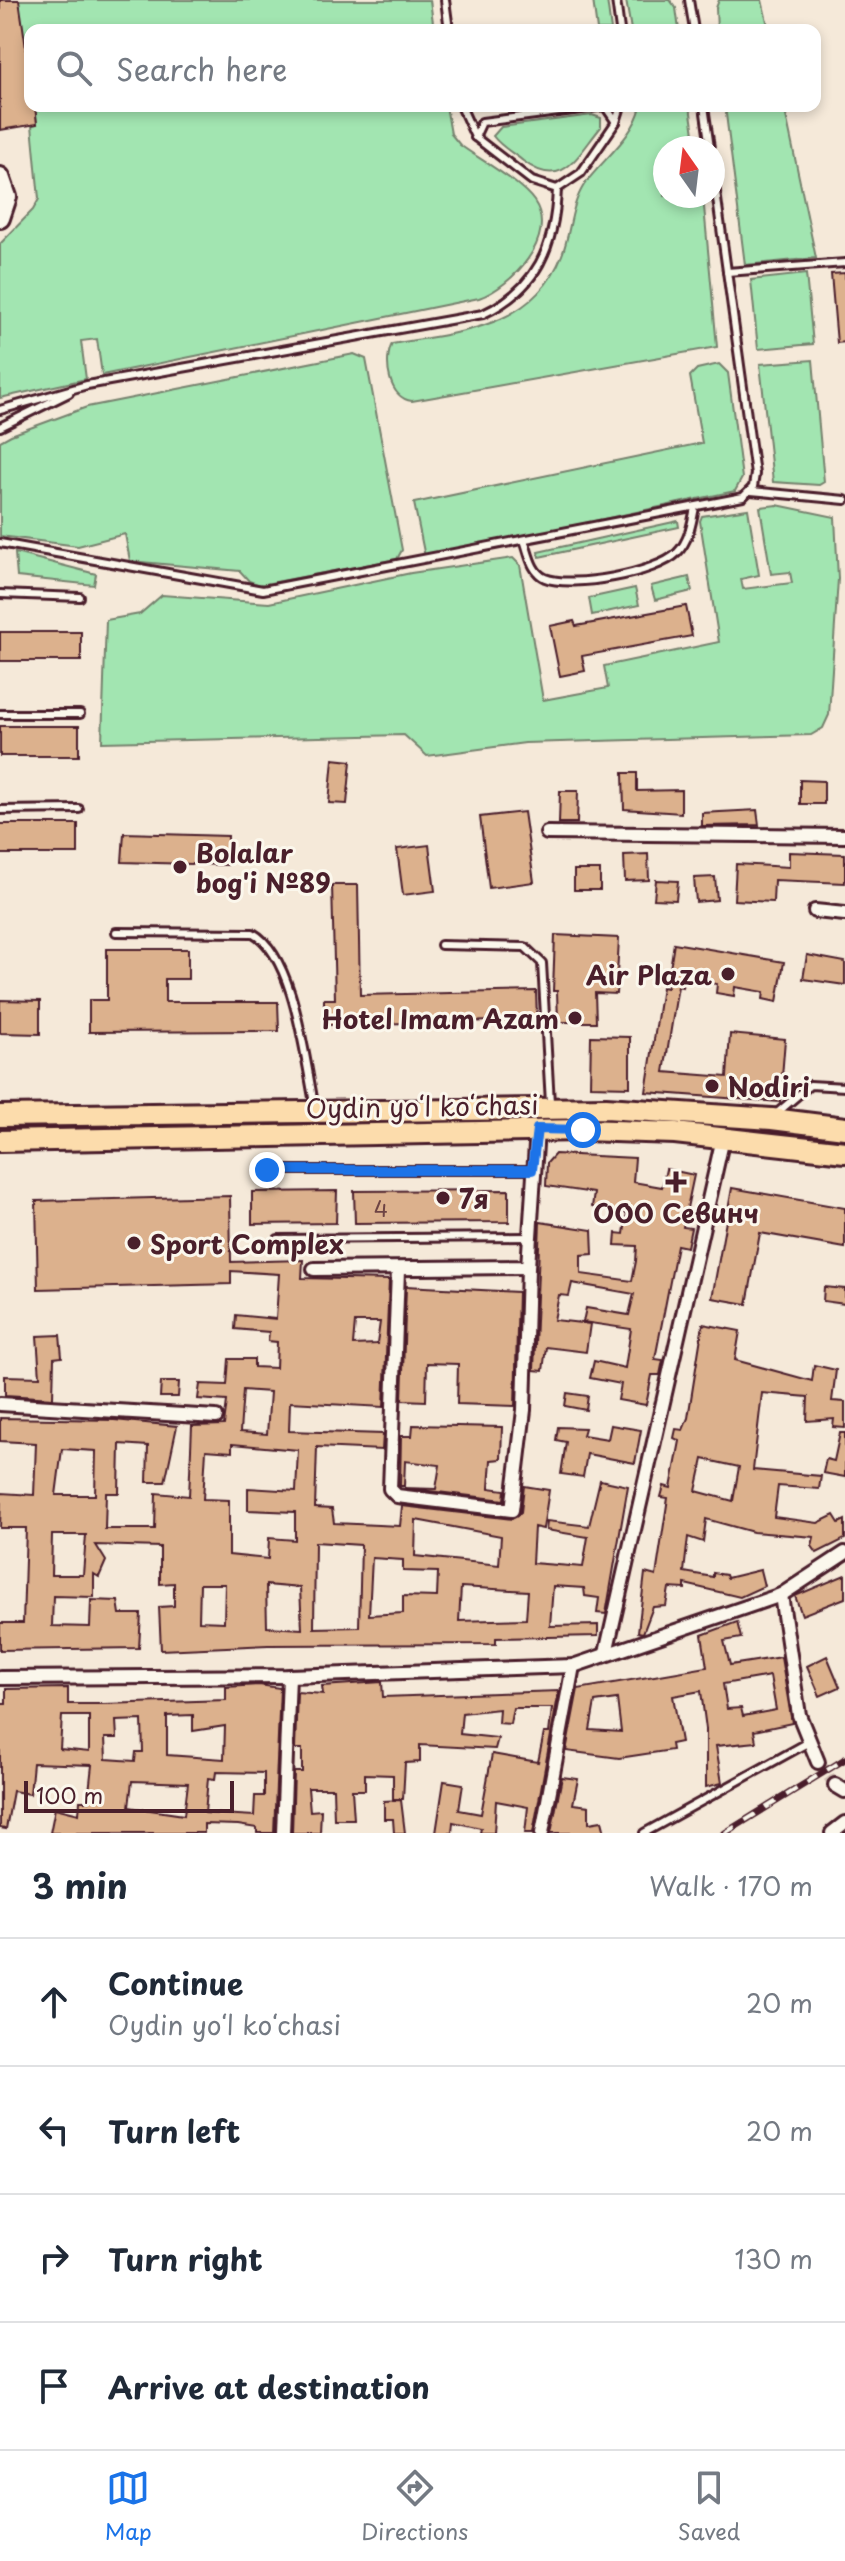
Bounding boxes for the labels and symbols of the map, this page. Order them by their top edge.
north arrow [653,136,725,208]
place label: Bolalar bog'i №89 [196,833,331,902]
marker: Bolalar bog'i №89 [171,858,189,876]
place label: Air Plaza [586,955,712,994]
marker: Air Plaza [719,965,737,983]
place label: Hotel Imam Azam [321,999,559,1038]
marker: Hotel Imam Azam [566,1009,584,1027]
place label: Nodiri [728,1067,810,1106]
marker: Nodiri [703,1077,721,1095]
street label: Oydin yoʻl koʻchasi [305,1084,539,1128]
route start [565,1112,601,1148]
route end [249,1152,285,1188]
marker: ООО Севинч [665,1171,687,1193]
place label: 7я [459,1179,489,1218]
marker: 7я [434,1189,452,1207]
house number: 4 [374,1191,388,1224]
place label: ООО Севинч [593,1193,759,1232]
place label: Sport Complex [150,1224,344,1263]
marker: Sport Complex [125,1234,143,1252]
scale bar [24,1777,234,1813]

